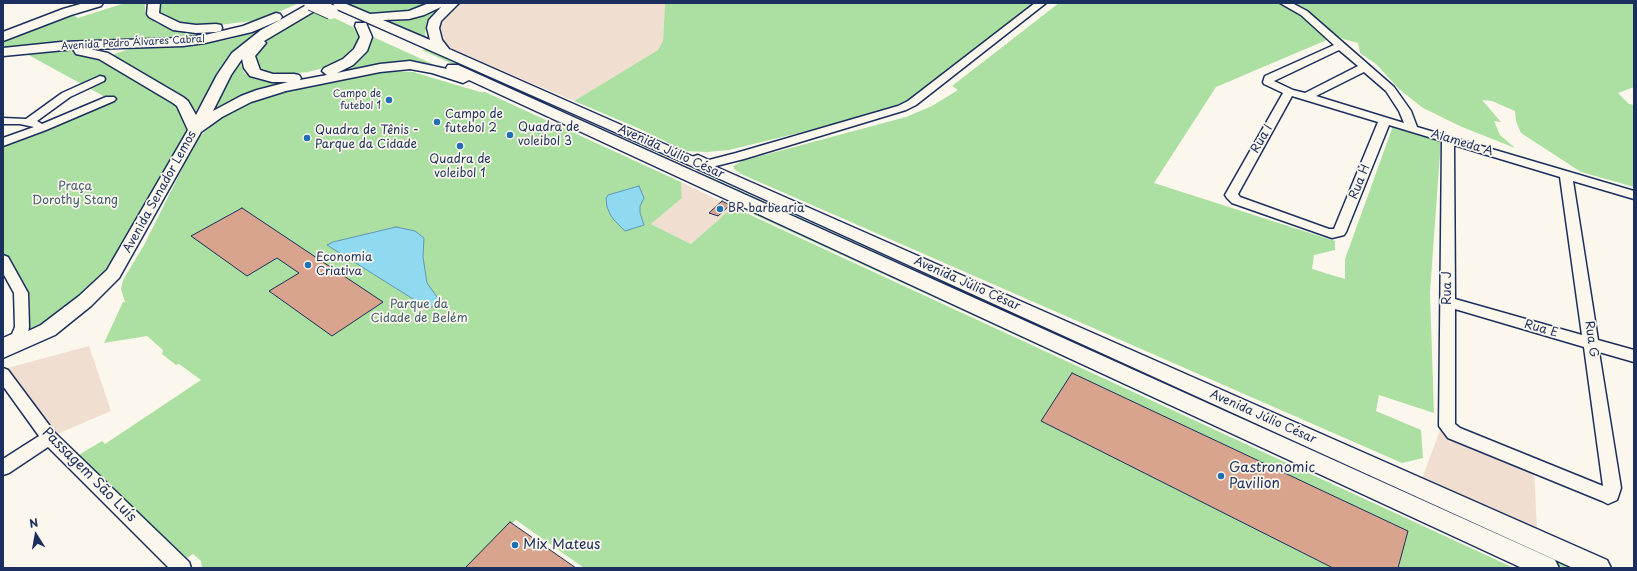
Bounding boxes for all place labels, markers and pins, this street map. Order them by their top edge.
place label: Campo de futebol 1 [333,88,381,112]
marker: Campo de futebol 1 [384,95,394,105]
place label: Campo de futebol 2 [445,108,503,136]
marker: Campo de futebol 2 [432,117,442,127]
place label: Quadra de voleibol 3 [518,121,579,149]
place label: Quadra de Tênis - Parque da Cidade [315,124,419,152]
marker: Quadra de voleibol 3 [505,130,515,140]
marker: Quadra de Tênis - Parque da Cidade [302,133,312,143]
marker: Quadra de voleibol 1 [455,141,465,151]
place label: Quadra de voleibol 1 [429,153,491,181]
place label: BR barbearia [728,202,804,216]
marker: BR barbearia [715,204,725,214]
place label: Economia Criativa [316,251,372,279]
marker: Economia Criativa [303,260,313,270]
place label: Gastronomic Pavilion [1229,460,1315,492]
marker: Gastronomic Pavilion [1216,471,1226,481]
place label: Mix Mateus [523,537,600,553]
marker: Mix Mateus [510,540,520,550]

